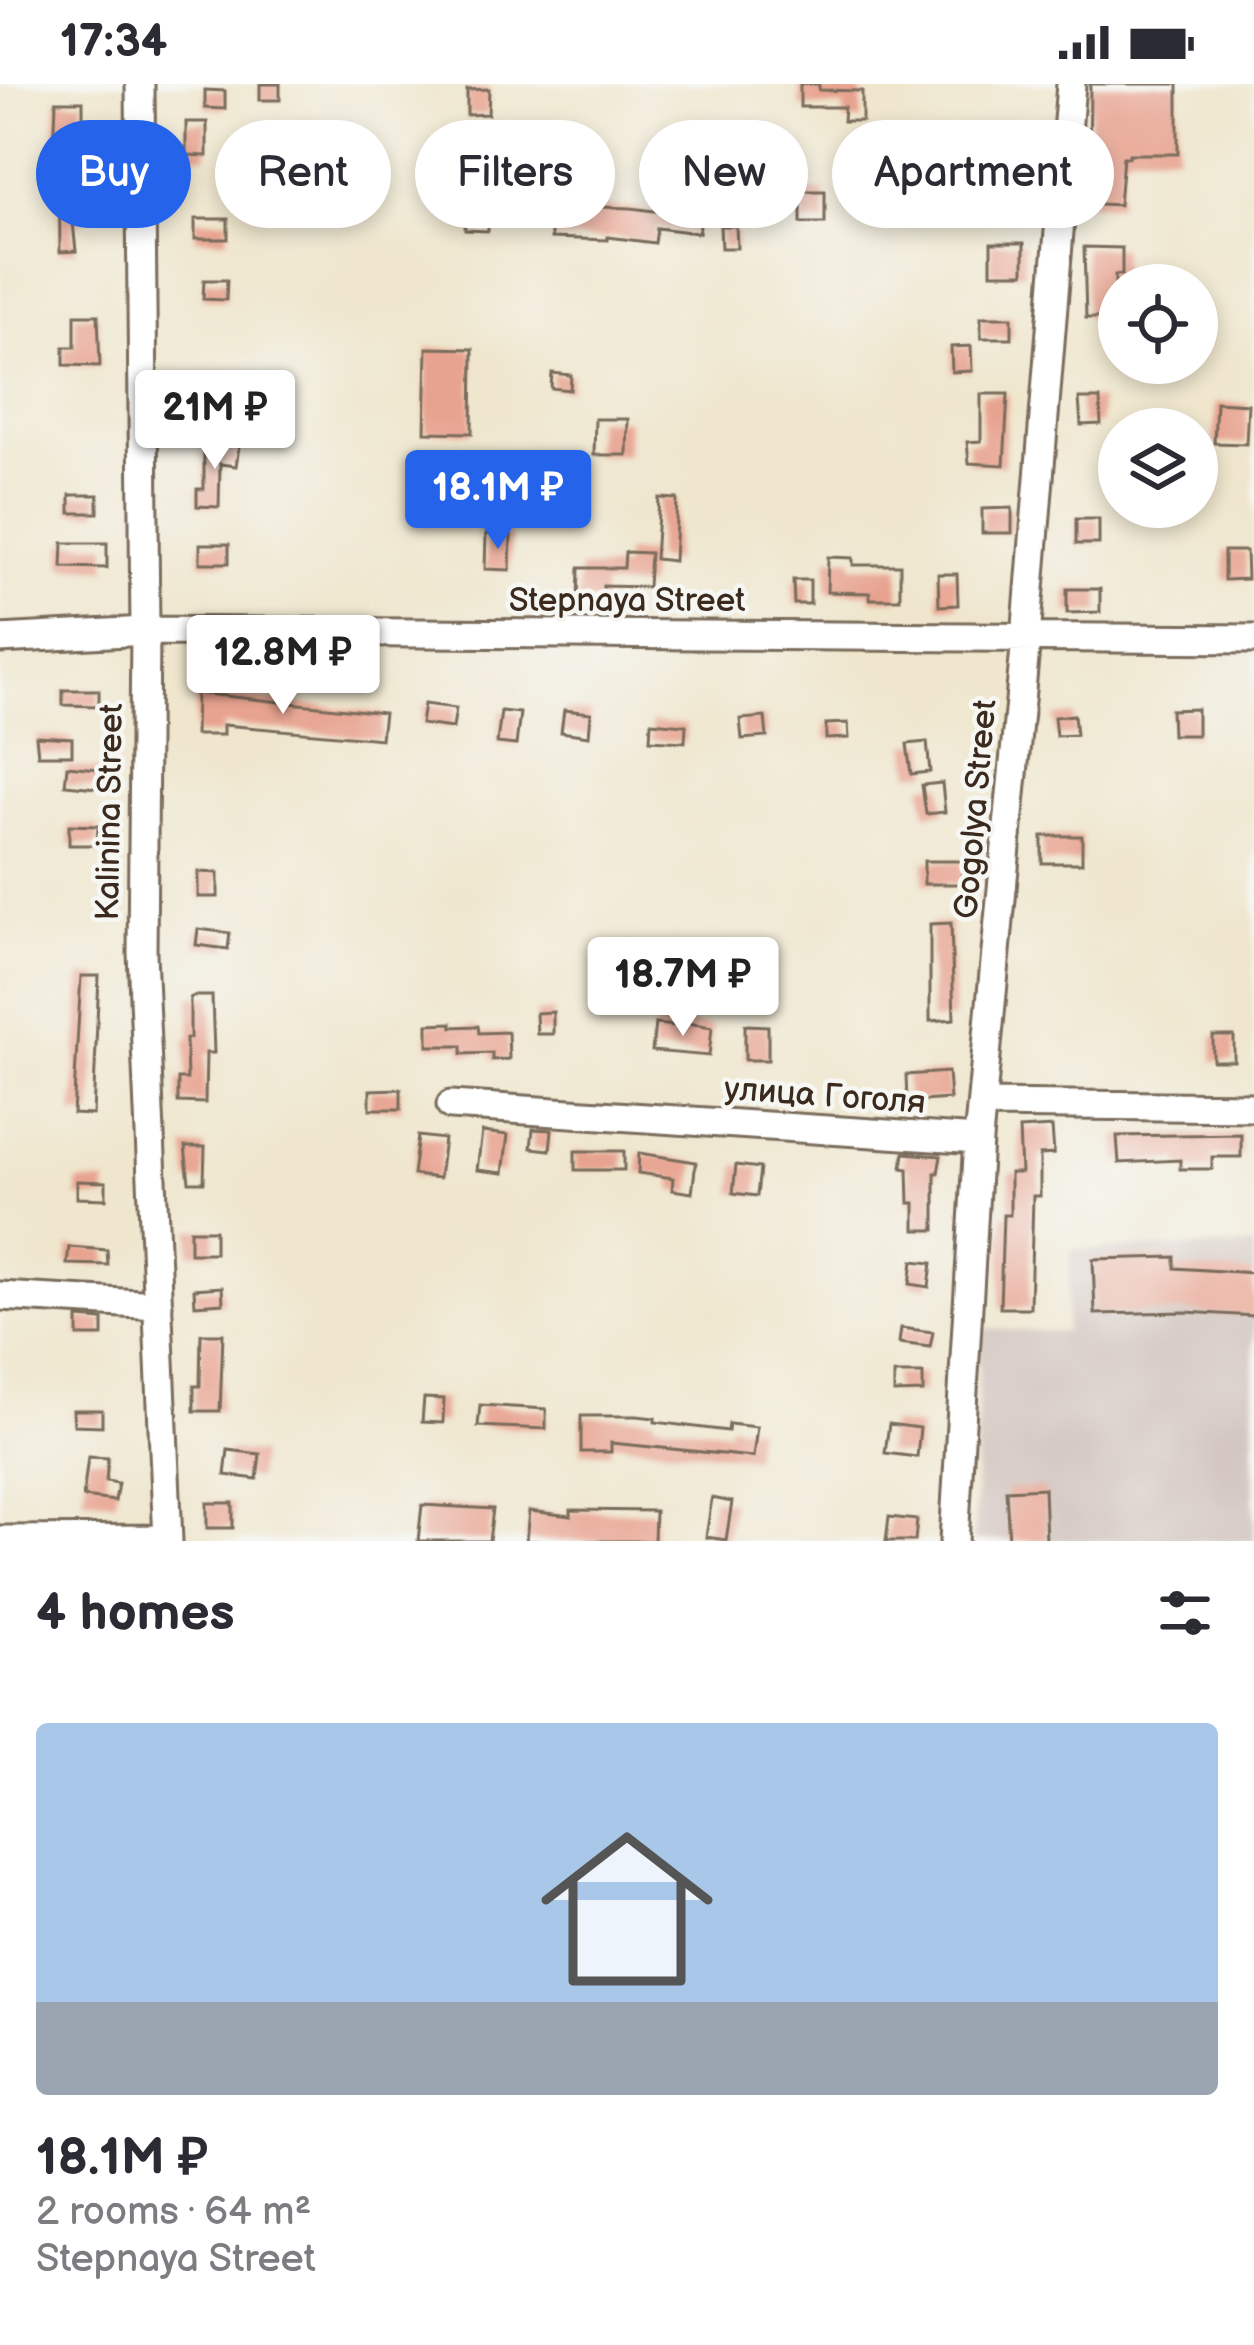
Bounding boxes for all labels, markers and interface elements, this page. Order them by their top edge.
text: 17:34 [60,15,167,70]
chip: Buy [36,120,191,228]
chip: Rent [215,120,391,228]
chip: Filters [415,120,615,228]
chip: New [639,120,808,228]
chip: Apartment [832,120,1114,228]
map controls [1098,264,1218,528]
button: locate [1098,264,1218,384]
pin: 21M ₽ [131,370,299,472]
text: 21M ₽ [162,385,268,432]
button: layers [1098,408,1218,528]
pin: 18.1M ₽ [387,450,609,552]
text: 18.1M ₽ [432,465,564,512]
street label: Stepnaya Street [509,581,745,621]
pin: 12.8M ₽ [172,615,394,717]
text: 12.8M ₽ [214,630,352,677]
street label: Gogolya Street [946,698,1006,921]
street label: Kalinina Street [88,703,132,921]
pin: 18.7M ₽ [572,937,794,1039]
text: 18.7M ₽ [615,952,751,999]
street label: улица Гоголя [723,1069,927,1123]
icon: filters [1152,1580,1218,1646]
text: 4 homes [36,1583,235,1644]
icon: home [519,1801,735,2017]
text: 18.1M ₽ [36,2128,208,2189]
text: 2 rooms · 64 m² [36,2189,311,2236]
text: Stepnaya Street [36,2236,316,2283]

